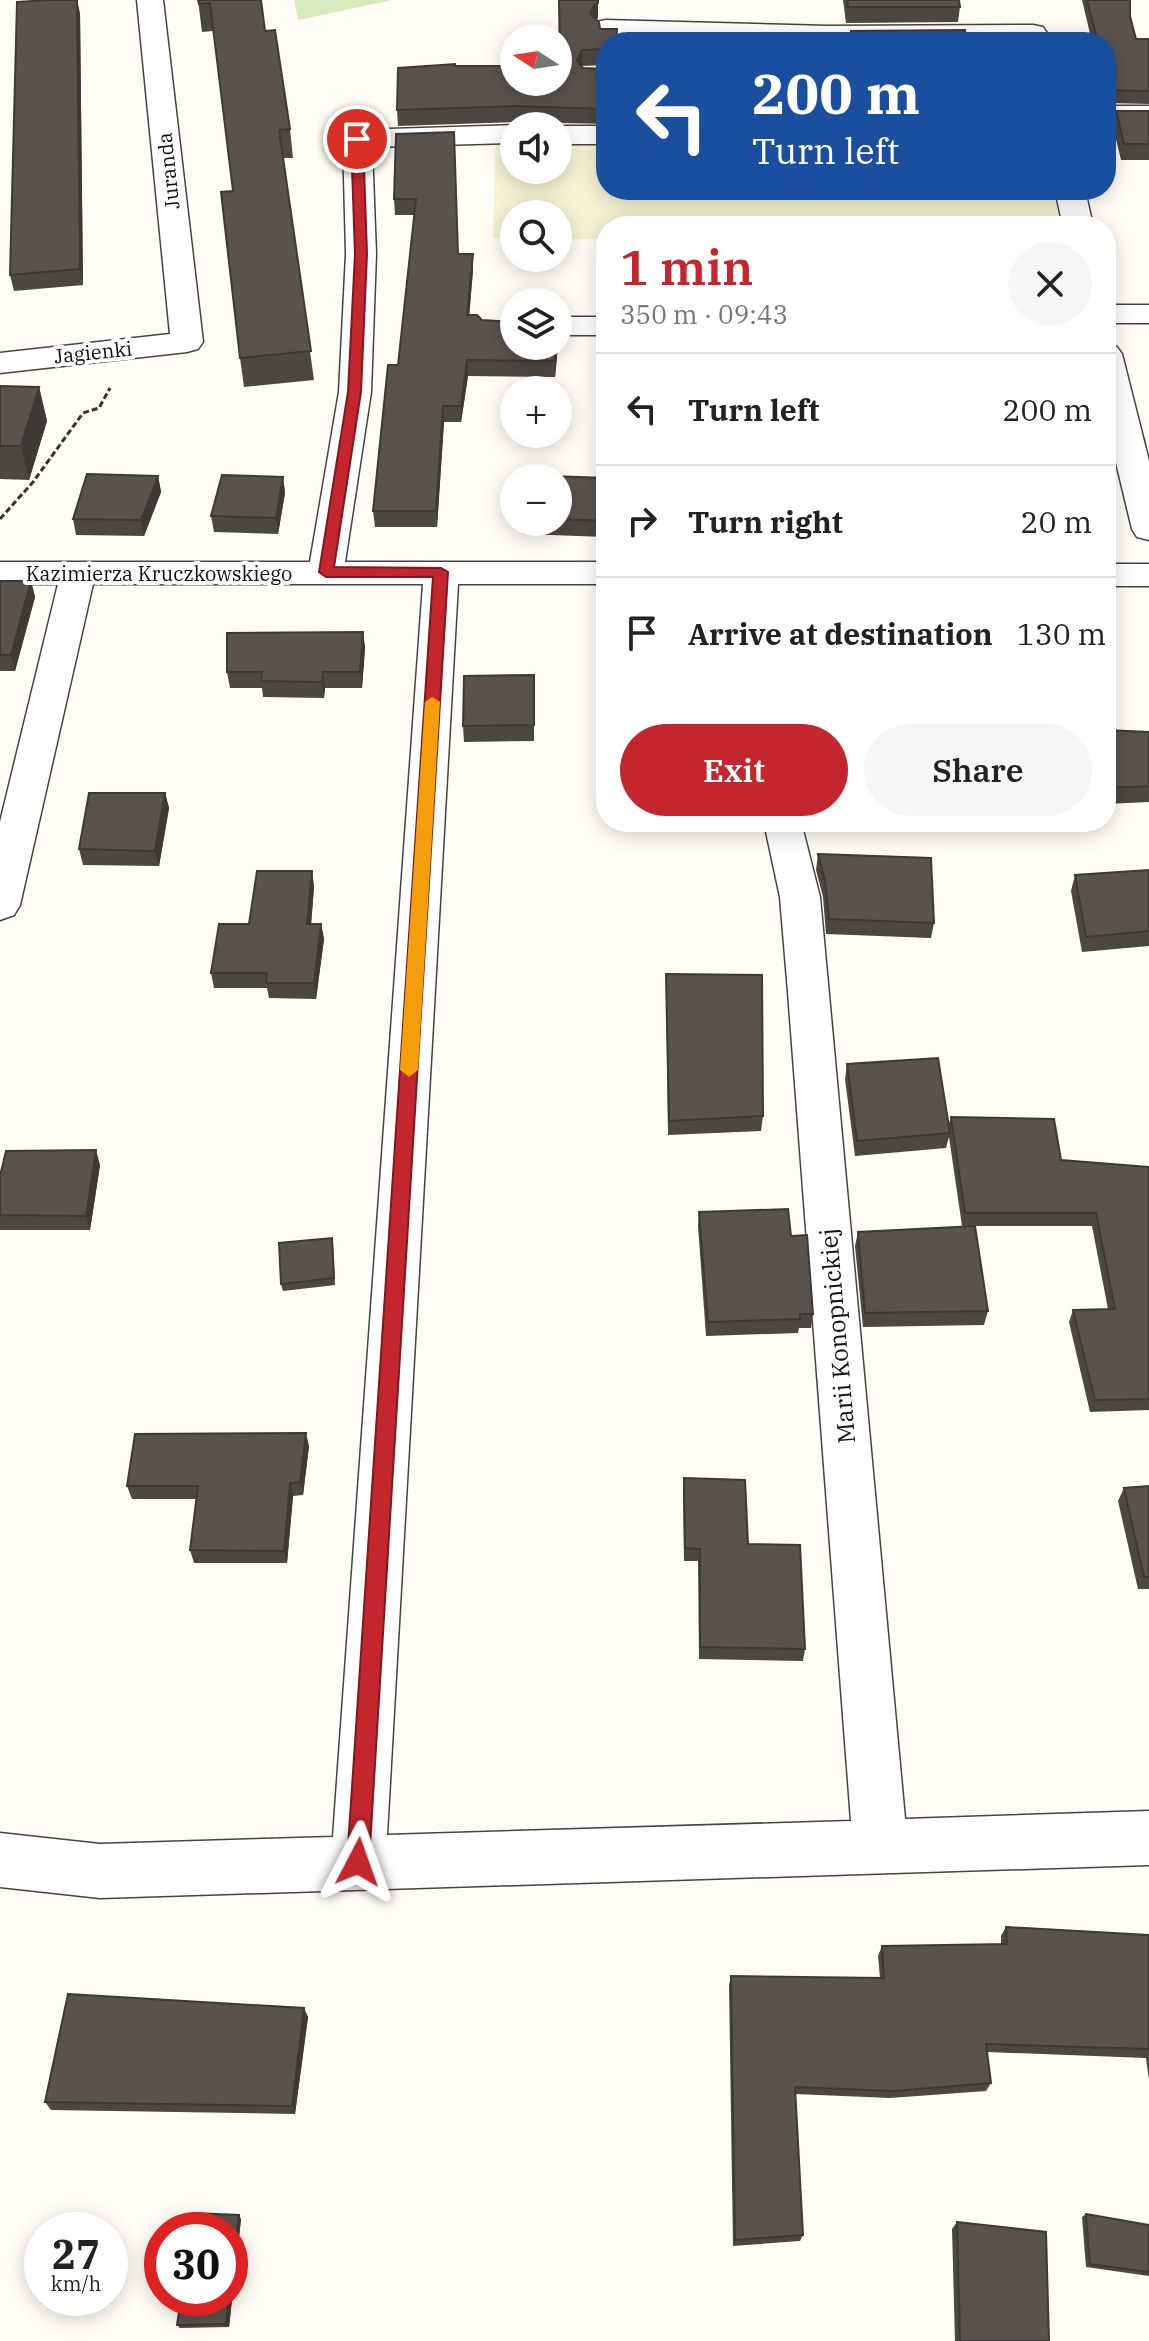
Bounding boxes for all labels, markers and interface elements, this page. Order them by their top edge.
north arrow [500,24,572,96]
map controls [500,24,572,536]
text: 200 m [752,57,920,129]
icon: left [620,64,724,168]
pin [323,105,391,173]
button: sound [500,112,572,184]
icon: arrive [335,117,379,161]
text: Turn left [752,127,899,174]
street label: Juranda [151,131,185,211]
button: search [500,200,572,272]
text: 1 min [620,236,753,298]
button: close [1008,242,1092,326]
button: layers [500,288,572,360]
text: 350 m · 09:43 [620,297,788,331]
street label: Jagienki [53,334,133,370]
button: + [500,376,572,448]
icon: left [620,387,664,431]
text: Turn left [688,390,820,429]
text: 200 m [1002,390,1092,429]
button: − [500,464,572,536]
icon: right [620,499,664,543]
text: Turn right [688,502,843,541]
text: 20 m [1020,502,1092,541]
street label: Kazimierza Kruczkowskiego [26,560,292,587]
icon: arrive [620,611,664,655]
text: Arrive at destination [688,614,993,653]
text: 130 m [1017,614,1106,653]
button: Exit [620,724,848,816]
button: Share [864,724,1092,816]
street label: Marii Konopnickiej [812,1227,862,1445]
position arrow [316,1820,400,1904]
speed limit sign: 30 [144,2212,248,2316]
text: 27 [52,2228,100,2280]
text: km/h [51,2270,101,2297]

